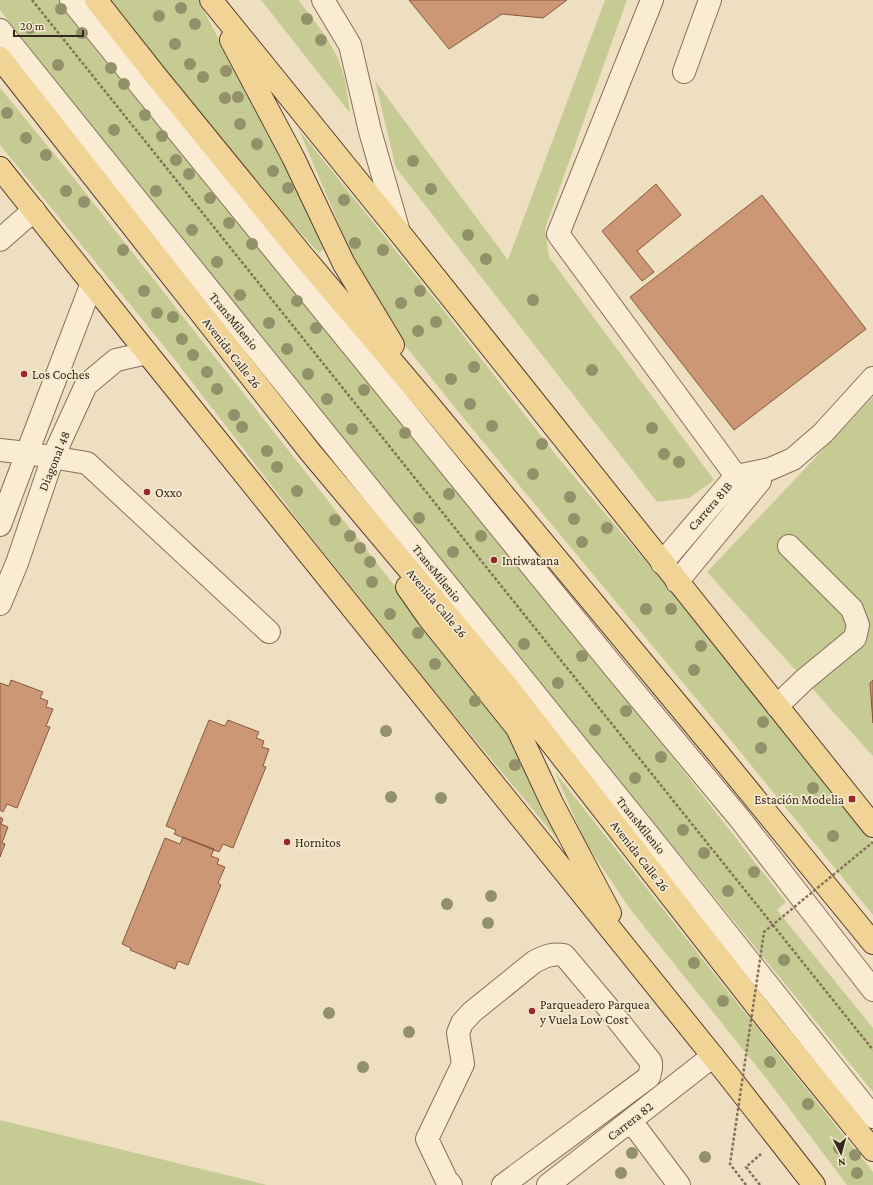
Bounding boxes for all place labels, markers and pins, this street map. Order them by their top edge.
place label: Los Coches [32,367,90,382]
marker: Los Coches [19,369,29,379]
place label: Oxxo [155,485,182,500]
marker: Oxxo [142,487,152,497]
place label: Intiwatana [502,553,559,568]
marker: Intiwatana [489,555,499,565]
place label: Estación Modelia [754,792,844,807]
marker: Estación Modelia [847,794,857,804]
place label: Hornitos [295,835,341,850]
marker: Hornitos [282,837,292,847]
place label: Parqueadero Parquea y Vuela Low Cost [539,997,650,1027]
marker: Parqueadero Parquea y Vuela Low Cost [527,1006,537,1016]

